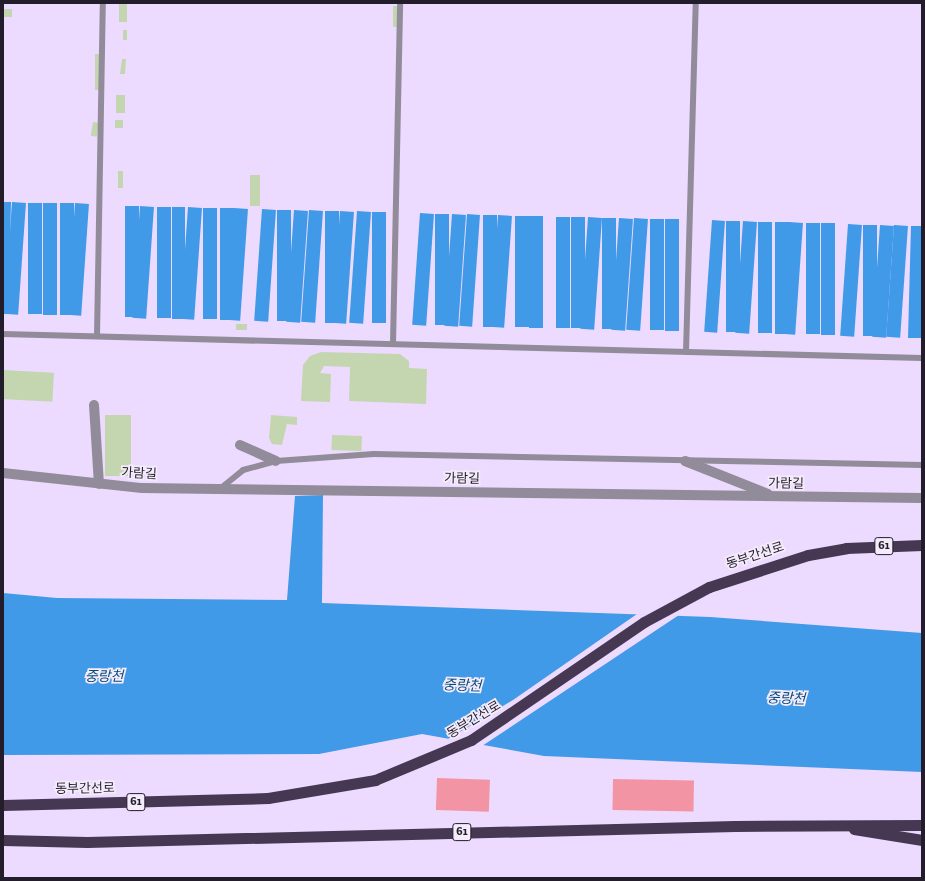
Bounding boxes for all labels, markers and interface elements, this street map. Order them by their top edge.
street label: 가람길 [121,465,157,483]
street label: 가람길 [444,471,480,487]
street label: 가람길 [768,476,804,492]
road number: 61 [874,536,894,556]
street label: 동부간선로 [724,539,786,573]
water label: 중랑천 [85,669,123,685]
water label: 중랑천 [442,677,482,695]
water label: 중랑천 [766,690,806,708]
street label: 동부간선로 [444,698,504,742]
street label: 동부간선로 [55,781,115,797]
road number: 61 [126,792,146,812]
road number: 61 [452,822,472,842]

